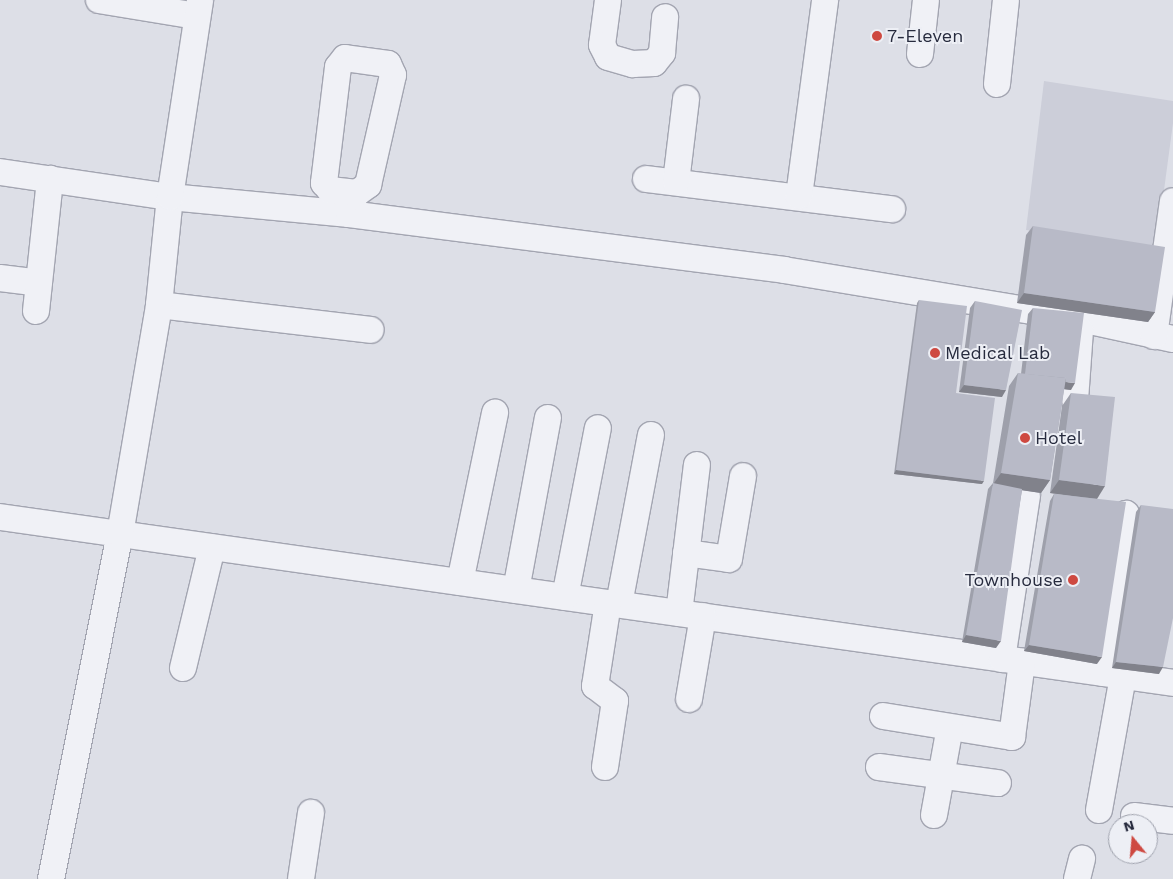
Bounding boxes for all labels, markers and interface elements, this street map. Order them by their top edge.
place label: 7-Eleven [887,25,963,47]
marker: 7-Eleven [871,30,883,42]
place label: Medical Lab [945,342,1051,364]
marker: Medical Lab [929,347,941,359]
place label: Hotel [1035,427,1082,449]
marker: Hotel [1019,432,1031,444]
place label: Townhouse [964,569,1063,591]
marker: Townhouse [1067,574,1079,586]
north arrow [1108,814,1158,864]
text: N [1122,816,1136,835]

